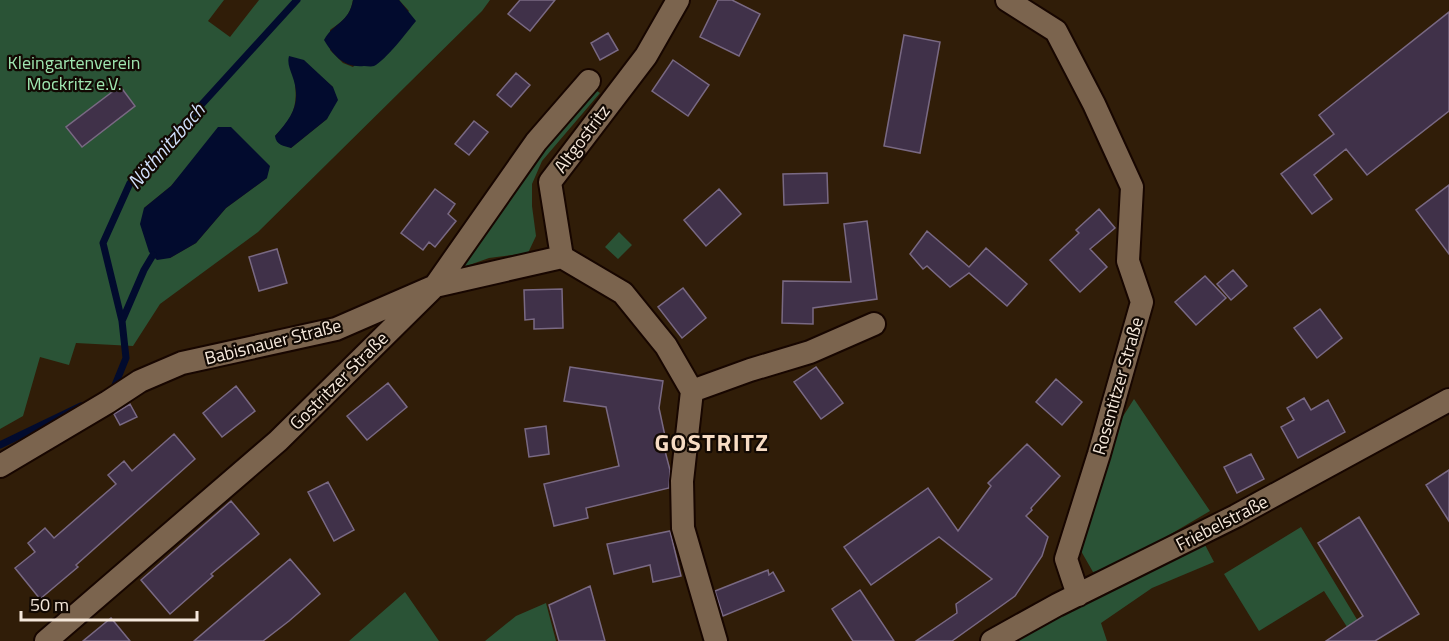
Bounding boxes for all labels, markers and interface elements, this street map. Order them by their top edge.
park label: Kleingartenverein Mockritz e.V. [8,49,140,97]
water label: Nöthnitzbach [119,95,213,196]
street label: Altgostritz [547,99,616,179]
street label: Babisnauer Straße [202,311,344,372]
street label: Rosentitzer Straße [1085,314,1150,458]
street label: Gostritzer Straße [283,325,394,436]
district label: GOSTRITZ [654,424,770,460]
street label: Friebelstraße [1171,488,1273,557]
scale bar [21,584,196,622]
text: 50 m [30,591,69,618]

